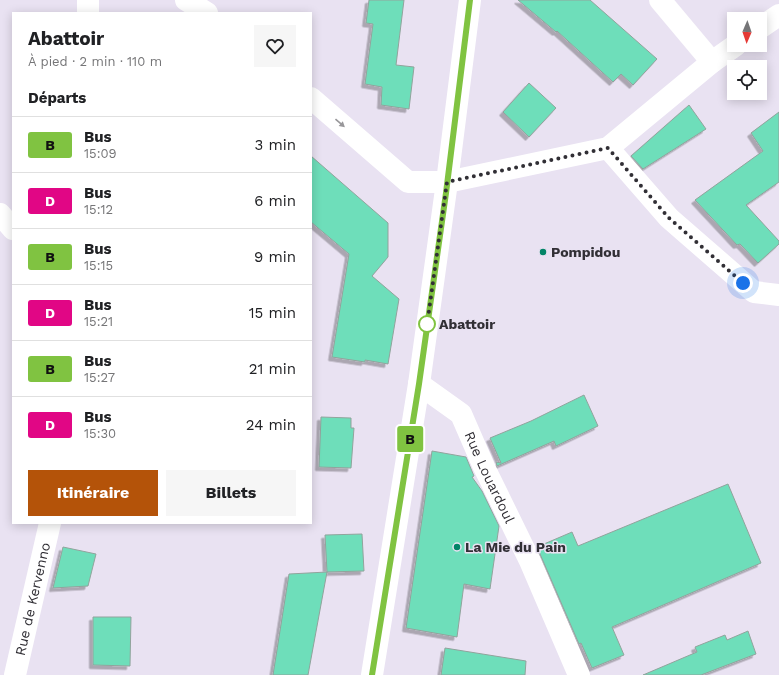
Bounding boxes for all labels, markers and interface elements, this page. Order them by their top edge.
north arrow [727,12,767,52]
map controls [727,12,767,100]
button: heart [254,25,296,67]
text: Abattoir [28,27,104,50]
text: À pied · 2 min · 110 m [28,54,162,69]
button: locate [727,60,767,100]
text: Départs [28,89,86,107]
one-way arrow [335,119,346,128]
text: Bus [84,128,112,146]
text: 3 min [255,136,296,154]
text: B [45,137,55,153]
text: 15:09 [84,146,117,161]
text: Bus [84,184,112,202]
text: 6 min [254,192,296,210]
text: D [45,193,55,209]
text: 15:12 [84,202,113,217]
text: Bus [84,240,112,258]
place label: Pompidou [551,244,620,260]
marker: Pompidou [538,247,548,257]
text: 9 min [254,248,296,266]
text: B [45,249,55,265]
text: 15:15 [84,258,113,273]
your location [733,273,753,293]
text: Bus [84,296,112,314]
text: 15 min [249,304,296,322]
text: D [45,305,55,321]
text: 15:21 [84,314,113,329]
marker: Abattoir [418,315,436,333]
place label: Abattoir [439,316,495,332]
text: Bus [84,352,112,370]
text: 21 min [249,360,296,378]
text: B [45,361,55,377]
text: 15:27 [84,370,115,385]
text: Bus [84,408,112,426]
text: 24 min [246,416,296,434]
text: D [45,417,55,433]
text: 15:30 [84,426,116,441]
line badge: B [397,426,423,452]
street label: Rue Louardoul [461,429,518,526]
text: B [405,431,415,447]
button: Itinéraire [28,470,158,516]
button: Billets [166,470,296,516]
place label: La Mie du Pain [465,539,566,555]
street label: Rue de Kervenno [12,541,53,657]
marker: La Mie du Pain [452,542,462,552]

